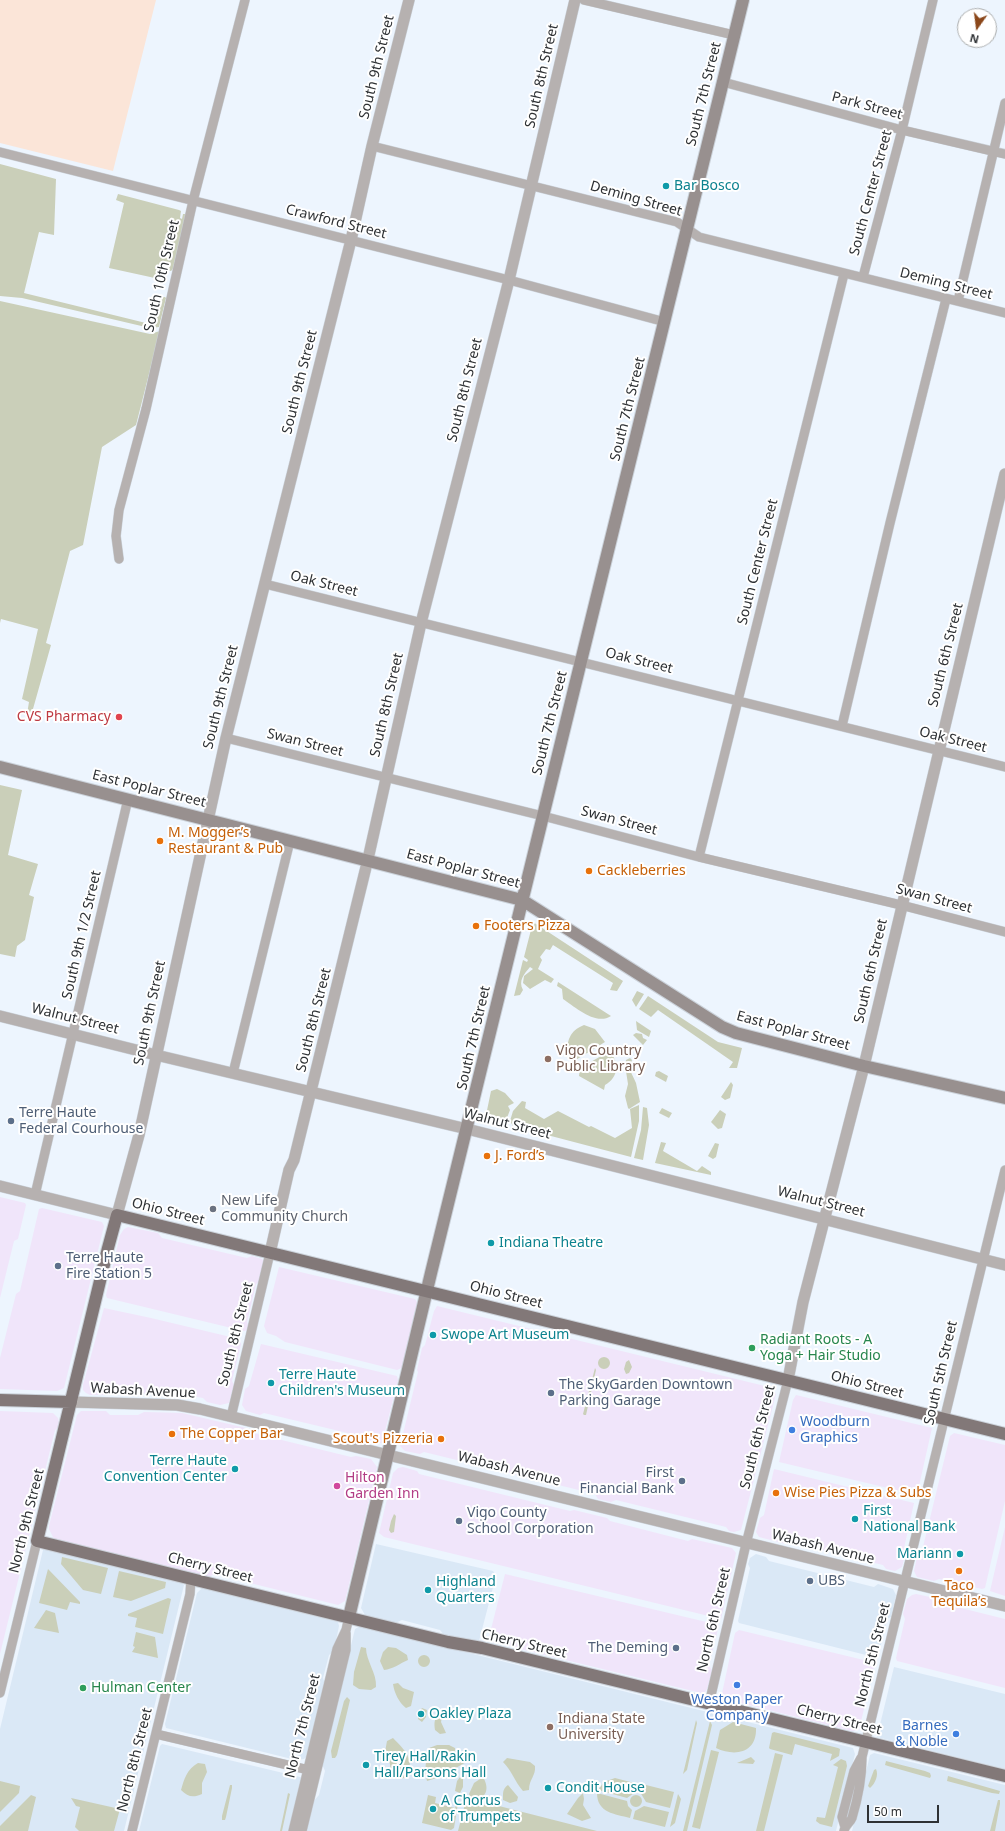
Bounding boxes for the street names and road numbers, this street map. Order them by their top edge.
street label: South 9th Street [356,13,398,121]
street label: South 8th Street [522,22,562,130]
street label: South 7th Street [683,40,725,148]
street label: Park Street [830,89,904,123]
street label: South Center Street [846,129,896,257]
street label: Deming Street [588,178,684,220]
street label: Crawford Street [284,201,388,243]
street label: South 10th Street [141,218,183,334]
street label: Deming Street [898,264,994,304]
street label: South 9th Street [279,328,321,436]
street label: South 8th Street [444,336,486,444]
street label: South 7th Street [607,355,649,463]
street label: South Center Street [734,497,782,627]
street label: Oak Street [288,568,360,600]
street label: South 6th Street [925,601,967,709]
street label: South 9th Street [200,643,242,751]
street label: Oak Street [603,645,675,677]
street label: South 8th Street [367,651,407,759]
street label: South 7th Street [529,669,571,777]
street label: Oak Street [917,724,989,756]
street label: Swan Street [265,725,345,761]
street label: East Poplar Street [90,767,208,811]
street label: Swan Street [579,803,659,839]
street label: East Poplar Street [405,846,521,892]
street label: South 9th 1/2 Street [59,869,105,1001]
street label: Swan Street [894,881,974,917]
street label: South 6th Street [851,917,891,1025]
street label: South 9th Street [131,959,169,1067]
street label: South 8th Street [293,966,335,1074]
street label: South 7th Street [454,984,494,1092]
street label: Walnut Street [30,1000,120,1038]
street label: East Poplar Street [735,1008,851,1054]
street label: Walnut Street [462,1105,552,1143]
street label: Walnut Street [776,1183,866,1221]
street label: Ohio Street [130,1195,206,1229]
street label: Ohio Street [468,1278,544,1312]
street label: South 8th Street [215,1280,257,1388]
street label: South 5th Street [921,1319,961,1427]
street label: Ohio Street [829,1368,905,1402]
street label: Wabash Avenue [90,1380,196,1402]
street label: South 6th Street [737,1383,779,1491]
street label: Wabash Avenue [456,1448,562,1490]
street label: North 9th Street [6,1467,48,1575]
street label: Wabash Avenue [770,1526,876,1568]
street label: Cherry Street [166,1549,254,1587]
street label: North 6th Street [694,1566,734,1674]
street label: North 5th Street [852,1601,894,1709]
street label: Cherry Street [480,1626,568,1662]
street label: North 7th Street [282,1672,324,1780]
street label: Cherry Street [795,1701,883,1739]
street label: North 8th Street [114,1706,156,1814]

